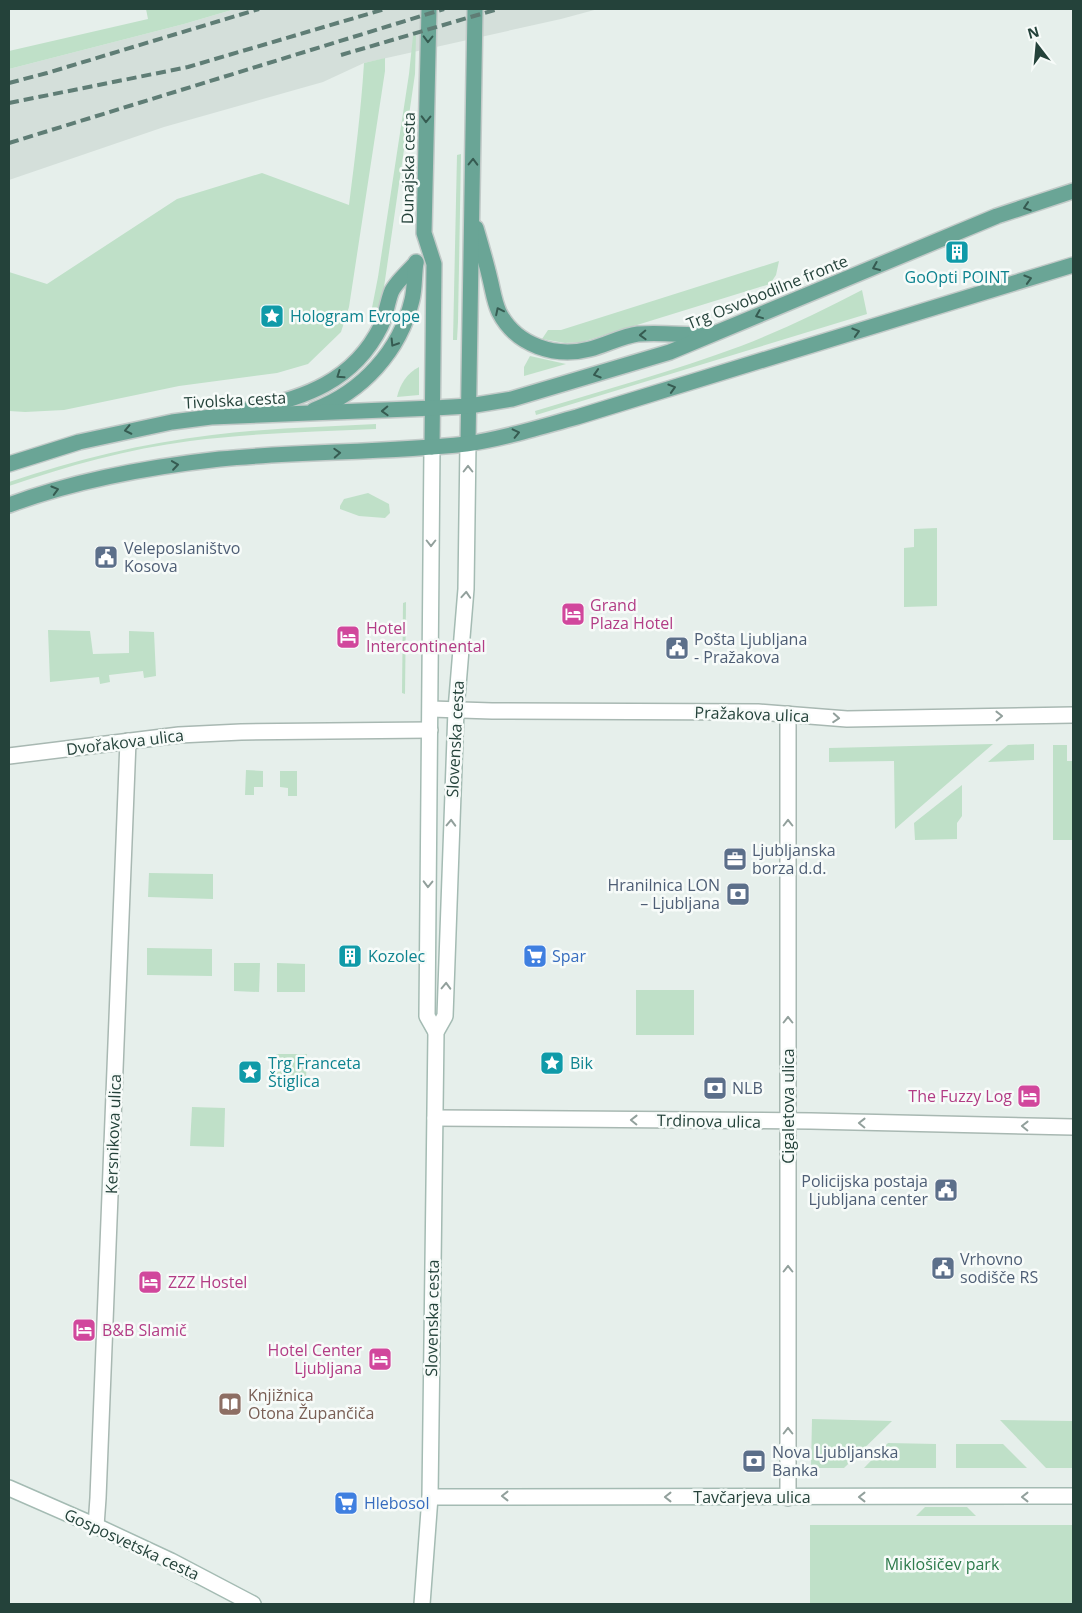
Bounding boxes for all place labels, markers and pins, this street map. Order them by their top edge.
building icon: GoOpti POINT [944,239,970,265]
place label: GoOpti POINT [905,266,1010,288]
place icon: Hologram Evrope [259,303,285,329]
place label: Hologram Evrope [290,305,420,327]
place label: Veleposlaništvo Kosova [124,537,240,577]
public building icon: Veleposlaništvo Kosova [93,544,119,570]
place label: Grand Plaza Hotel [590,594,673,634]
hotel icon: Grand Plaza Hotel [560,601,586,627]
place label: Hotel Intercontinental [366,617,486,657]
hotel icon: Hotel Intercontinental [335,624,361,650]
place label: Pošta Ljubljana - Pražakova [694,628,807,668]
public building icon: Pošta Ljubljana - Pražakova [664,635,690,661]
place label: Ljubljanska borza d.d. [752,839,836,879]
office icon: Ljubljanska borza d.d. [722,846,748,872]
place label: Hranilnica LON – Ljubljana [607,874,720,914]
bank icon: Hranilnica LON – Ljubljana [725,881,751,907]
building icon: Kozolec [337,943,363,969]
supermarket icon: Spar [522,943,548,969]
place label: Kozolec [368,945,426,967]
place label: Spar [552,945,586,967]
place icon: Bik [539,1050,565,1076]
place label: Trg Franceta Štiglica [268,1052,361,1092]
place label: Bik [570,1052,593,1074]
place icon: Trg Franceta Štiglica [237,1059,263,1085]
bank icon: NLB [702,1075,728,1101]
place label: NLB [732,1077,763,1099]
hotel icon: The Fuzzy Log [1016,1083,1042,1109]
place label: The Fuzzy Log [908,1085,1012,1107]
place label: Policijska postaja Ljubljana center [801,1170,928,1210]
public building icon: Policijska postaja Ljubljana center [933,1177,959,1203]
place label: Vrhovno sodišče RS [960,1248,1038,1288]
public building icon: Vrhovno sodišče RS [930,1255,956,1281]
hotel icon: ZZZ Hostel [137,1269,163,1295]
place label: ZZZ Hostel [168,1271,247,1293]
hotel icon: B&B Slamič [71,1317,97,1343]
place label: B&B Slamič [102,1319,187,1341]
place label: Hotel Center Ljubljana [268,1339,362,1379]
hotel icon: Hotel Center Ljubljana [367,1346,393,1372]
place label: Knjižnica Otona Župančiča [248,1384,374,1424]
library icon: Knjižnica Otona Župančiča [217,1391,243,1417]
place label: Nova Ljubljanska Banka [772,1441,898,1481]
bank icon: Nova Ljubljanska Banka [741,1448,767,1474]
supermarket icon: Hlebosol [333,1490,359,1516]
place label: Hlebosol [364,1492,430,1514]

